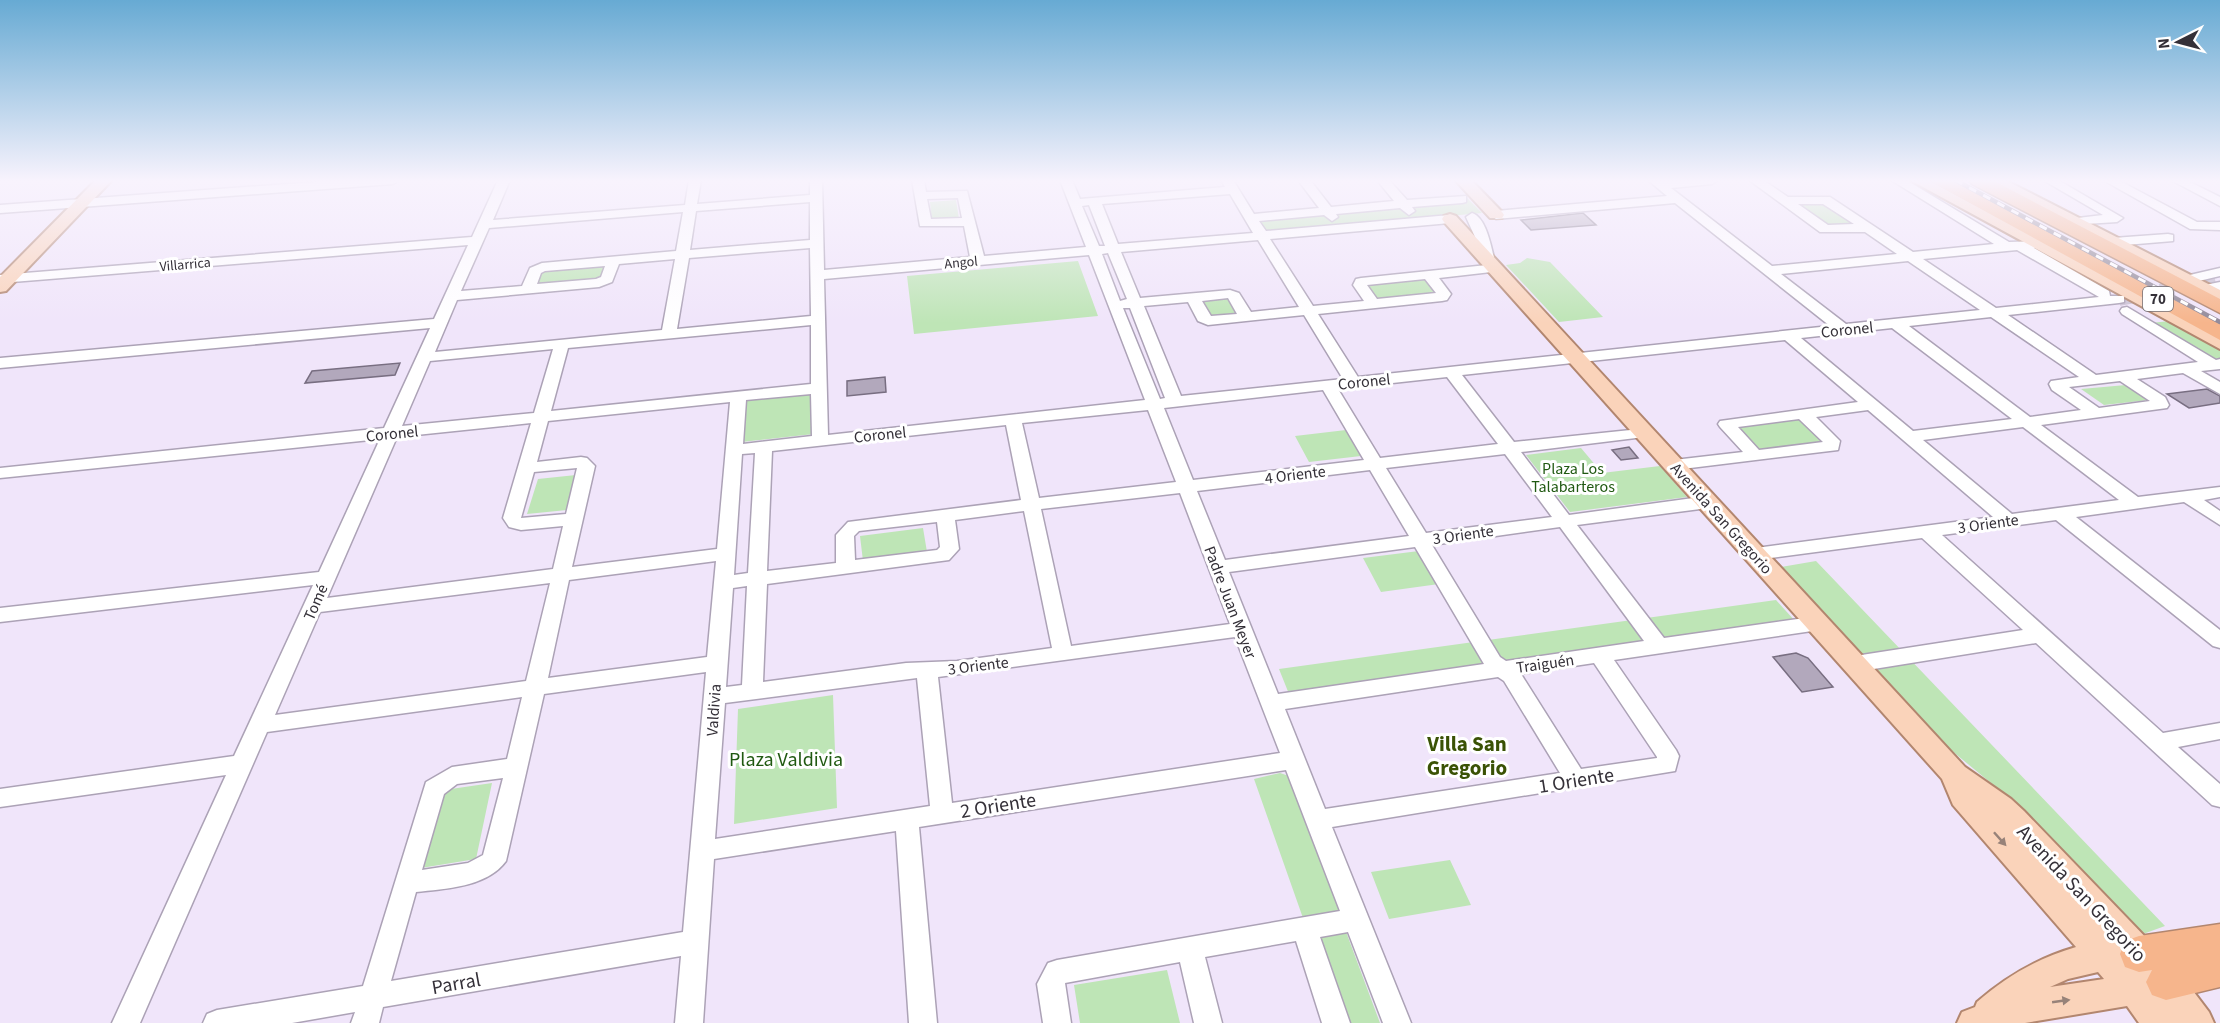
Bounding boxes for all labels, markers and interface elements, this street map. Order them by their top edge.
north arrow [2148,12,2208,72]
text: N [2153,37,2176,50]
street label: Angol [944,252,979,274]
street label: Villarrica [159,253,212,277]
road number: 70 [2143,287,2173,311]
street label: Coronel [1820,316,1874,344]
street label: Coronel [1337,368,1391,396]
street label: Coronel [365,420,419,448]
street label: Coronel [853,421,907,449]
park label: Plaza Los Talabarteros [1531,458,1615,498]
street label: Avenida San Gregorio [1665,458,1777,579]
street label: 4 Oriente [1263,460,1327,490]
street label: 3 Oriente [1956,509,2020,539]
street label: 3 Oriente [1431,520,1495,550]
street label: Padre Juan Meyer [1199,543,1262,662]
street label: Tomé [298,581,334,624]
street label: Traiguén [1515,649,1576,679]
street label: 3 Oriente [946,651,1010,681]
street label: Valdivia [701,683,727,737]
district label: Villa San Gregorio [1426,729,1507,783]
park label: Plaza Valdivia [729,746,843,774]
street label: 1 Oriente [1536,761,1616,801]
street label: 2 Oriente [958,786,1038,826]
street label: Avenida San Gregorio [2010,819,2152,969]
one-way arrow [1993,831,2006,846]
street label: Parral [430,966,483,1002]
one-way arrow [2051,997,2070,1006]

